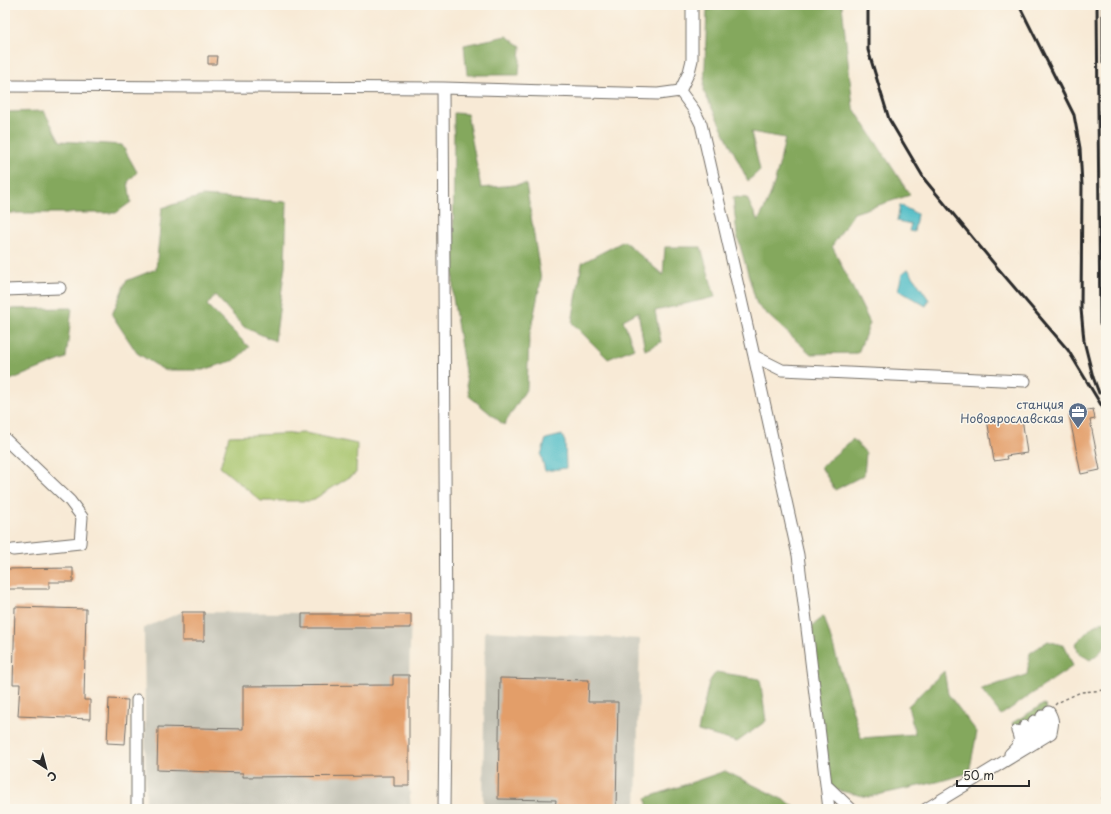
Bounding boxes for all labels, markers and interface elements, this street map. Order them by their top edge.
place label: станция Новоярославская [960,395,1064,427]
office icon: станция Новоярославская [1067,401,1089,429]
north arrow [26,748,66,788]
scale bar [957,762,1029,788]
text: 50 m [963,766,994,784]
text: С [44,767,61,786]

